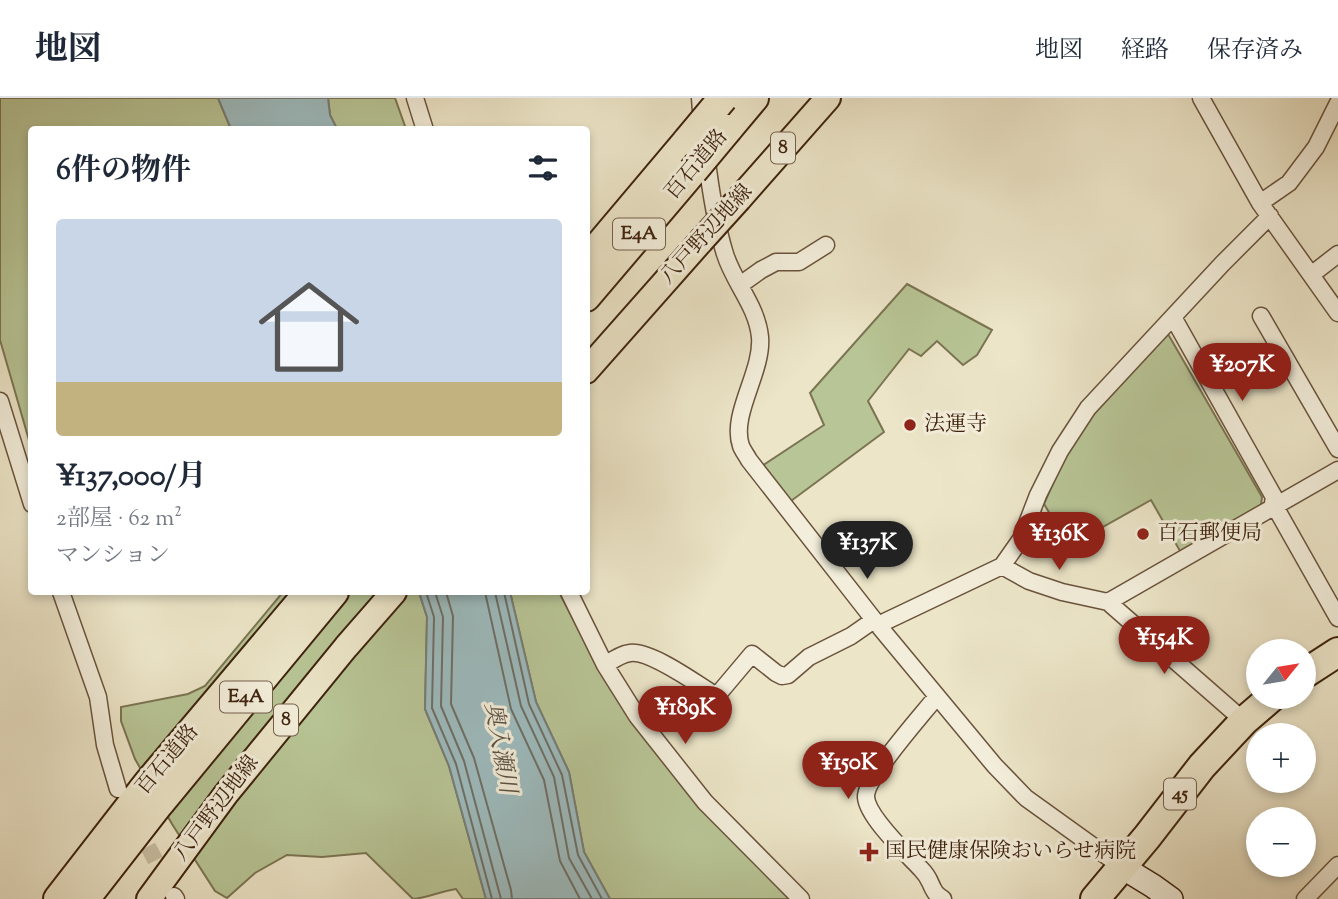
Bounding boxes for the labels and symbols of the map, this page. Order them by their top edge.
street label: 百石道路 [659,123,735,207]
road number: 8 [771,132,795,164]
street label: 八戸野辺地線 [654,178,760,292]
road number: E4A [613,218,665,250]
pin: ¥207K [1193,344,1291,403]
place label: 法運寺 [924,410,987,440]
marker: 法運寺 [902,417,918,433]
pin: ¥136K [1010,512,1108,572]
place label: 百石郵便局 [1157,519,1262,549]
pin: ¥137K [818,522,916,581]
marker: 百石郵便局 [1135,526,1151,542]
pin: ¥154K [1115,616,1213,676]
north arrow [1246,639,1316,709]
road number: E4A [220,682,272,712]
pin: ¥189K [636,686,734,746]
water label: 奥入瀬川 [475,700,524,799]
road number: 8 [274,705,298,736]
street label: 百石道路 [130,718,206,802]
pin: ¥150K [799,742,897,801]
street label: 八戸野辺地線 [167,750,267,868]
road number: 45 [1164,778,1196,810]
place label: 国民健康保険おいらせ病院 [885,837,1136,867]
marker: 国民健康保険おいらせ病院 [859,842,879,862]

